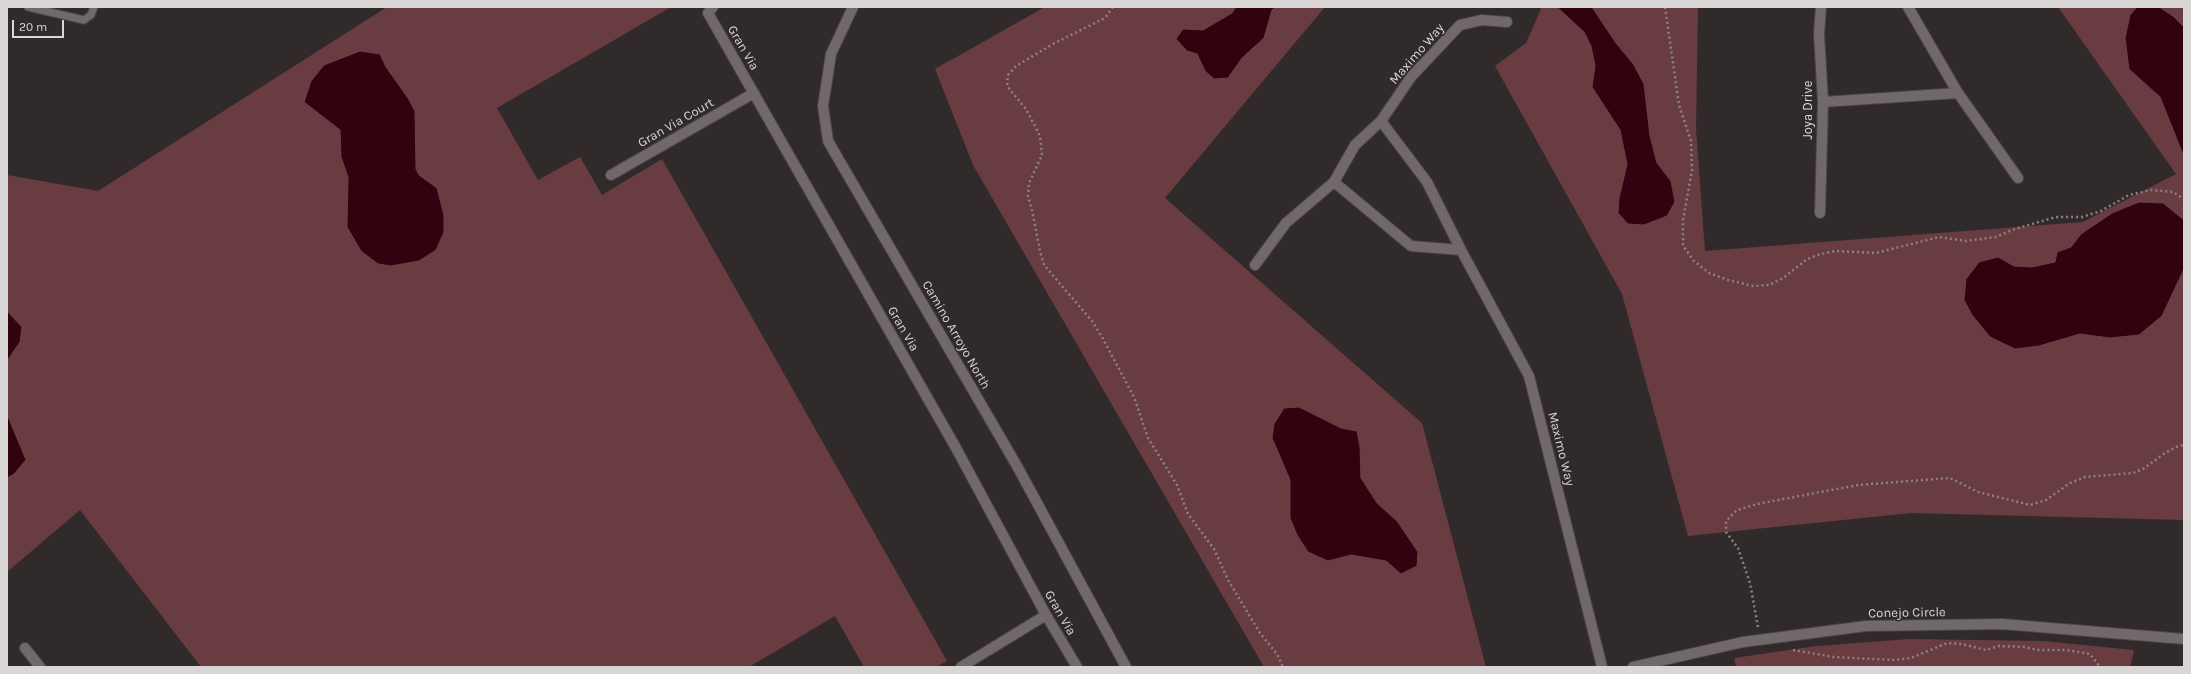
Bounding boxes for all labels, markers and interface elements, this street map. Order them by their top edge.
scale bar [14,12,66,38]
text: 20 m [19,20,47,34]
street label: Maximo Way [1386,20,1448,88]
street label: Gran Via [724,23,762,73]
street label: Joya Drive [1800,80,1816,140]
street label: Gran Via Court [635,95,717,151]
street label: Camino Arroyo North [919,278,993,392]
street label: Gran Via [884,304,922,354]
street label: Maximo Way [1544,411,1578,487]
street label: Gran Via [1041,588,1079,638]
street label: Conejo Circle [1868,605,1946,621]

